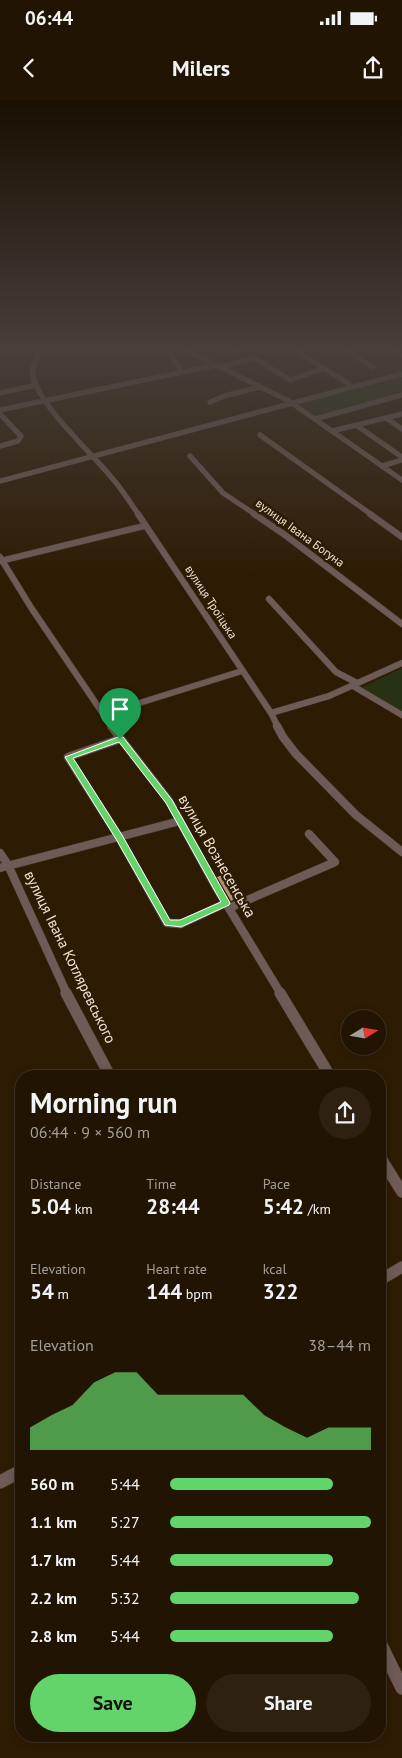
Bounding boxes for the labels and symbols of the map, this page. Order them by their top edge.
street label: вулиця Івана Богуна [253,495,348,570]
street label: вулиця Троїцька [182,562,241,641]
pin [99,688,141,739]
street label: вулиця Вознесенська [175,791,260,921]
street label: вулиця Івана Котляревського [20,867,121,1046]
north arrow [341,1010,386,1055]

